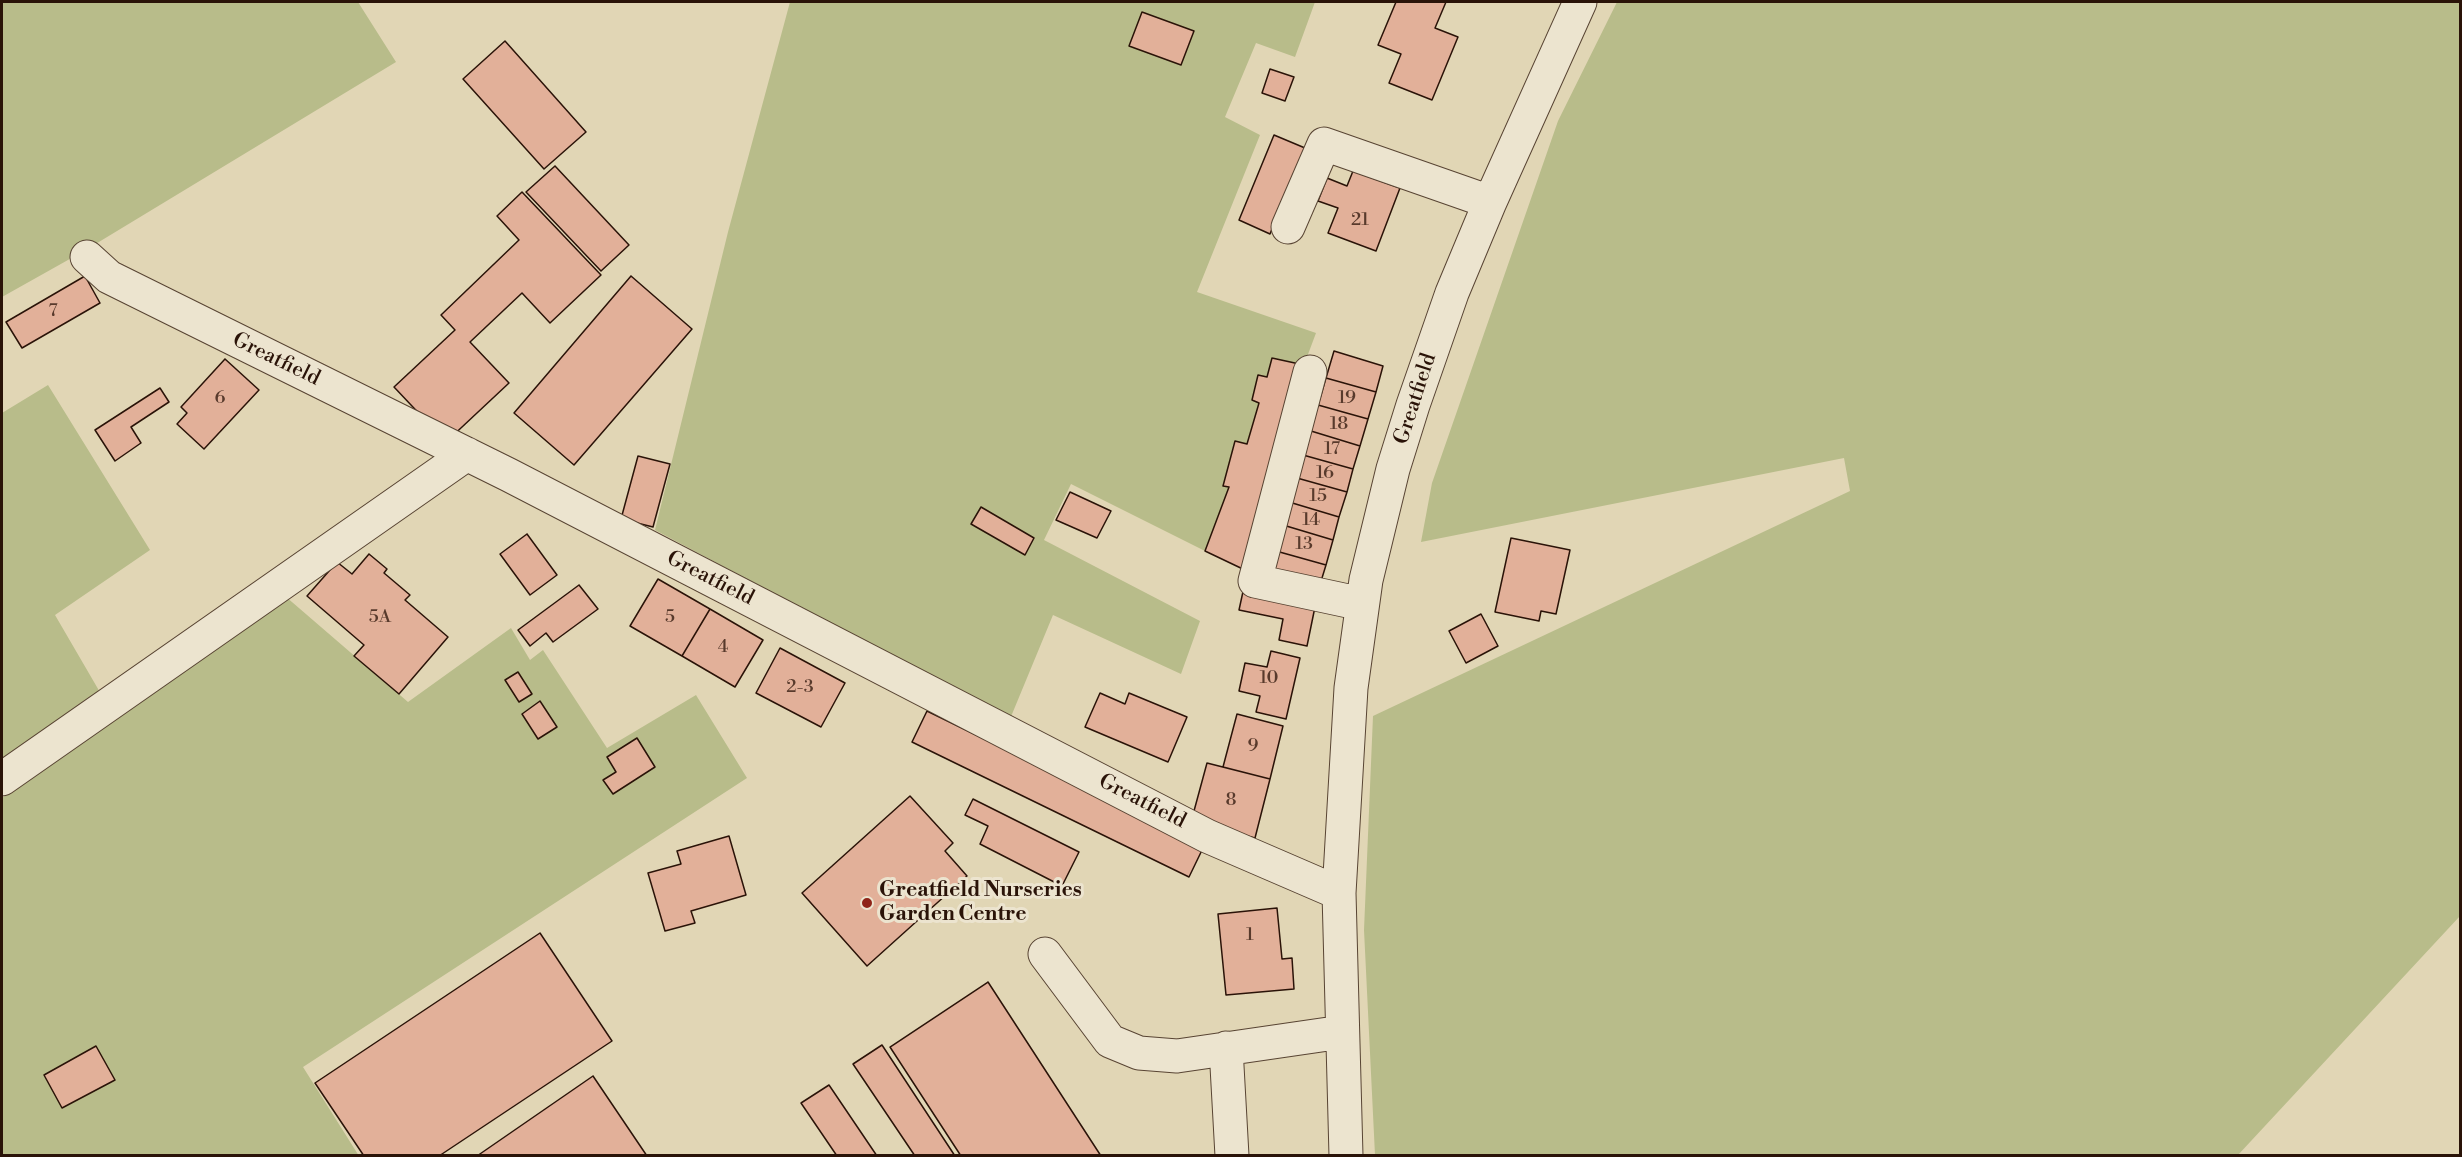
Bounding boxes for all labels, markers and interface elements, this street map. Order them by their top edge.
house number: 21 [1351,210,1369,232]
house number: 7 [48,301,58,323]
street label: Greatfield [228,328,324,392]
street label: Greatfield [1389,350,1443,448]
house number: 6 [215,388,225,410]
house number: 19 [1338,388,1356,410]
house number: 18 [1330,414,1348,436]
house number: 17 [1324,439,1340,461]
house number: 16 [1316,463,1334,485]
house number: 15 [1309,486,1327,508]
house number: 14 [1302,510,1320,532]
house number: 13 [1295,534,1313,556]
street label: Greatfield [662,546,758,612]
house number: 5A [369,607,391,629]
house number: 5 [665,607,675,629]
house number: 4 [718,637,728,659]
house number: 10 [1259,668,1279,690]
house number: 2-3 [786,677,814,699]
house number: 9 [1248,736,1258,758]
street label: Greatfield [1094,769,1190,835]
house number: 8 [1225,790,1237,812]
place label: Greatfield Nurseries Garden Centre [879,878,1082,928]
marker: Greatfield Nurseries Garden Centre [860,896,874,910]
house number: 1 [1246,925,1254,947]

